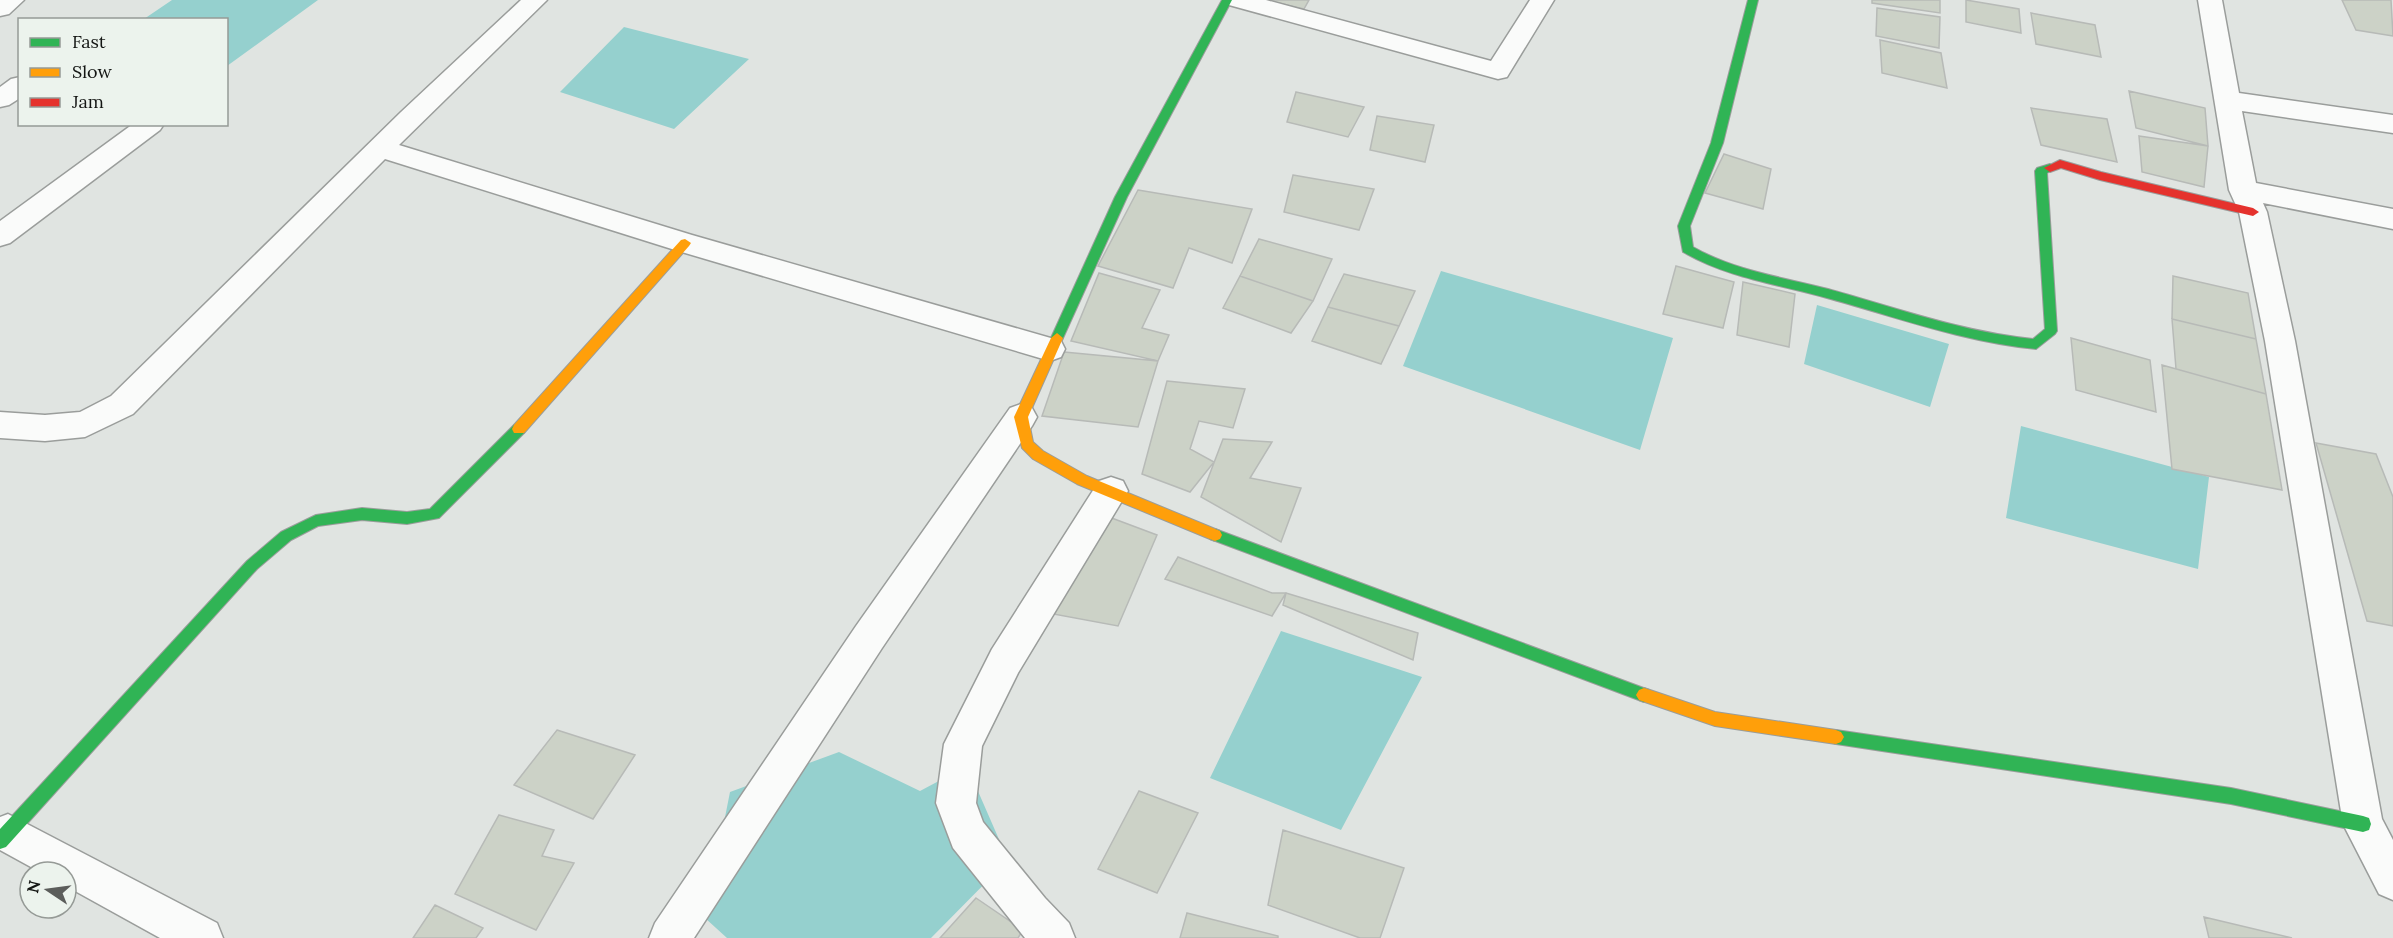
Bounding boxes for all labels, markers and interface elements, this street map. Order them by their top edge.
legend [18,18,228,126]
text: Fast [72,30,106,53]
text: Slow [72,60,112,83]
text: Jam [71,90,104,113]
north arrow [18,860,78,920]
text: N [22,878,45,895]

